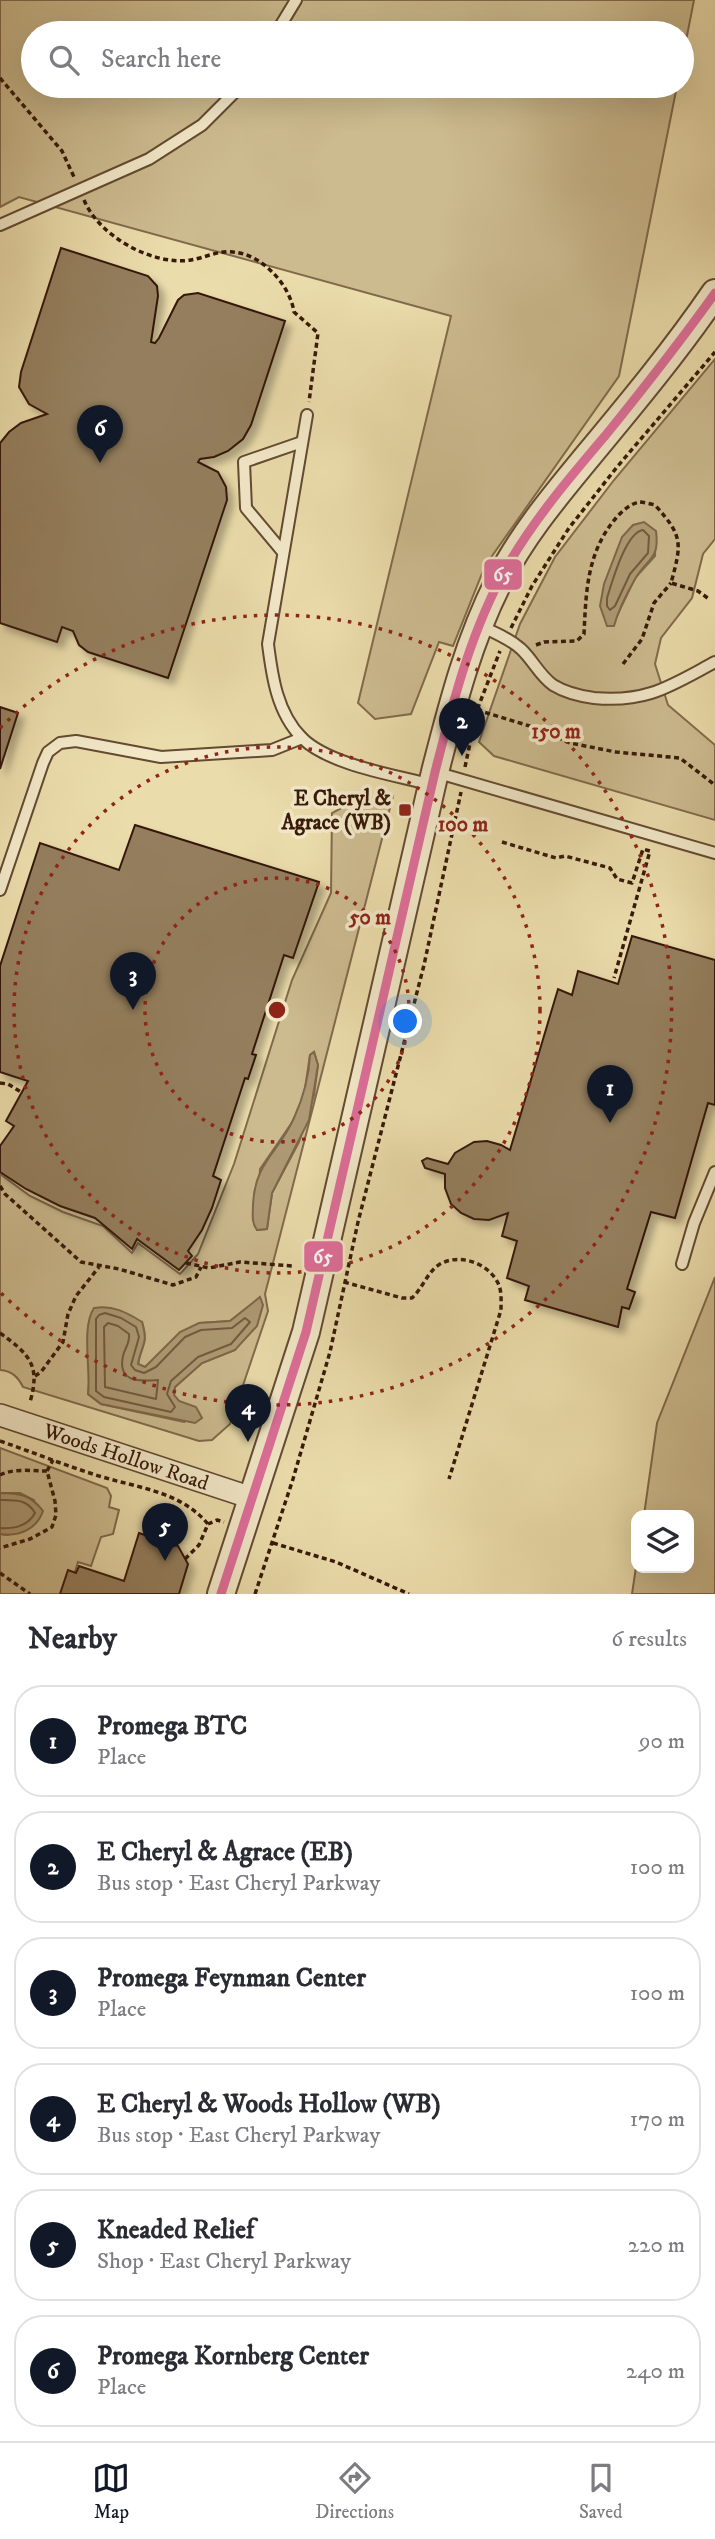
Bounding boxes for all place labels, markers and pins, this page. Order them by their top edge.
pin: 6 [77,405,123,463]
pin: 2 [439,698,485,756]
place label: E Cheryl & Agrace (WB) [280,786,391,836]
marker: E Cheryl & Agrace (WB) [397,802,413,818]
pin: 3 [110,952,156,1010]
centre of rings [265,998,289,1022]
pin: 1 [587,1065,633,1123]
pin: 4 [225,1384,271,1442]
pin: 5 [142,1503,188,1561]

